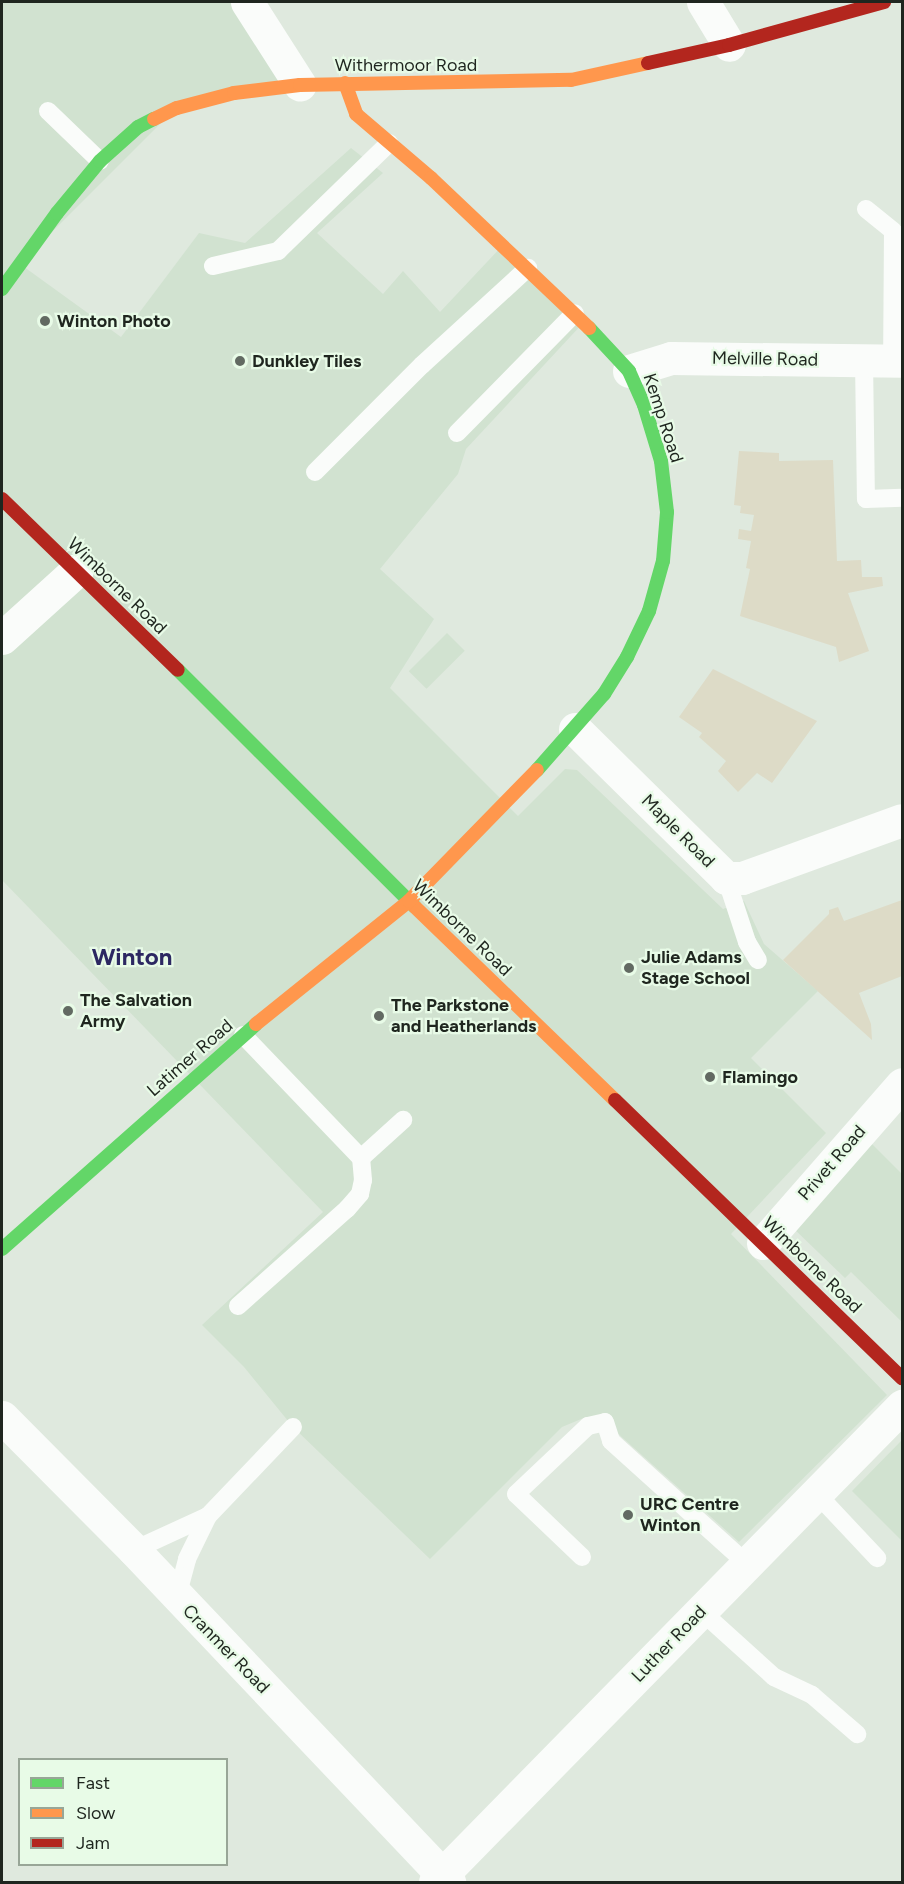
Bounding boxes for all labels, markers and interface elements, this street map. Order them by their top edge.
street label: Withermoor Road [335,54,477,76]
place label: Winton Photo [57,310,171,332]
marker: Winton Photo [38,314,52,328]
street label: Melville Road [712,347,818,371]
place label: Dunkley Tiles [252,350,361,372]
marker: Dunkley Tiles [233,354,247,368]
street label: Kemp Road [638,371,688,465]
street label: Wimborne Road [63,533,171,639]
street label: Maple Road [637,790,719,872]
street label: Wimborne Road [408,875,516,981]
district label: Winton [92,943,172,971]
place label: Julie Adams Stage School [641,947,750,990]
marker: Julie Adams Stage School [622,961,636,975]
place label: The Salvation Army [80,990,192,1032]
place label: The Parkstone and Heatherlands [391,995,537,1038]
marker: The Salvation Army [61,1004,75,1018]
marker: The Parkstone and Heatherlands [372,1009,386,1023]
street label: Latimer Road [143,1015,237,1101]
place label: Flamingo [722,1066,798,1088]
marker: Flamingo [703,1070,717,1084]
street label: Privet Road [794,1121,870,1205]
street label: Wimborne Road [758,1212,866,1318]
place label: URC Centre Winton [640,1494,739,1537]
marker: URC Centre Winton [621,1508,635,1522]
street label: Cranmer Road [178,1600,274,1698]
street label: Luther Road [627,1601,711,1687]
legend [18,1758,228,1866]
text: Fast [76,1772,110,1794]
text: Slow [76,1802,115,1824]
text: Jam [76,1832,110,1854]

